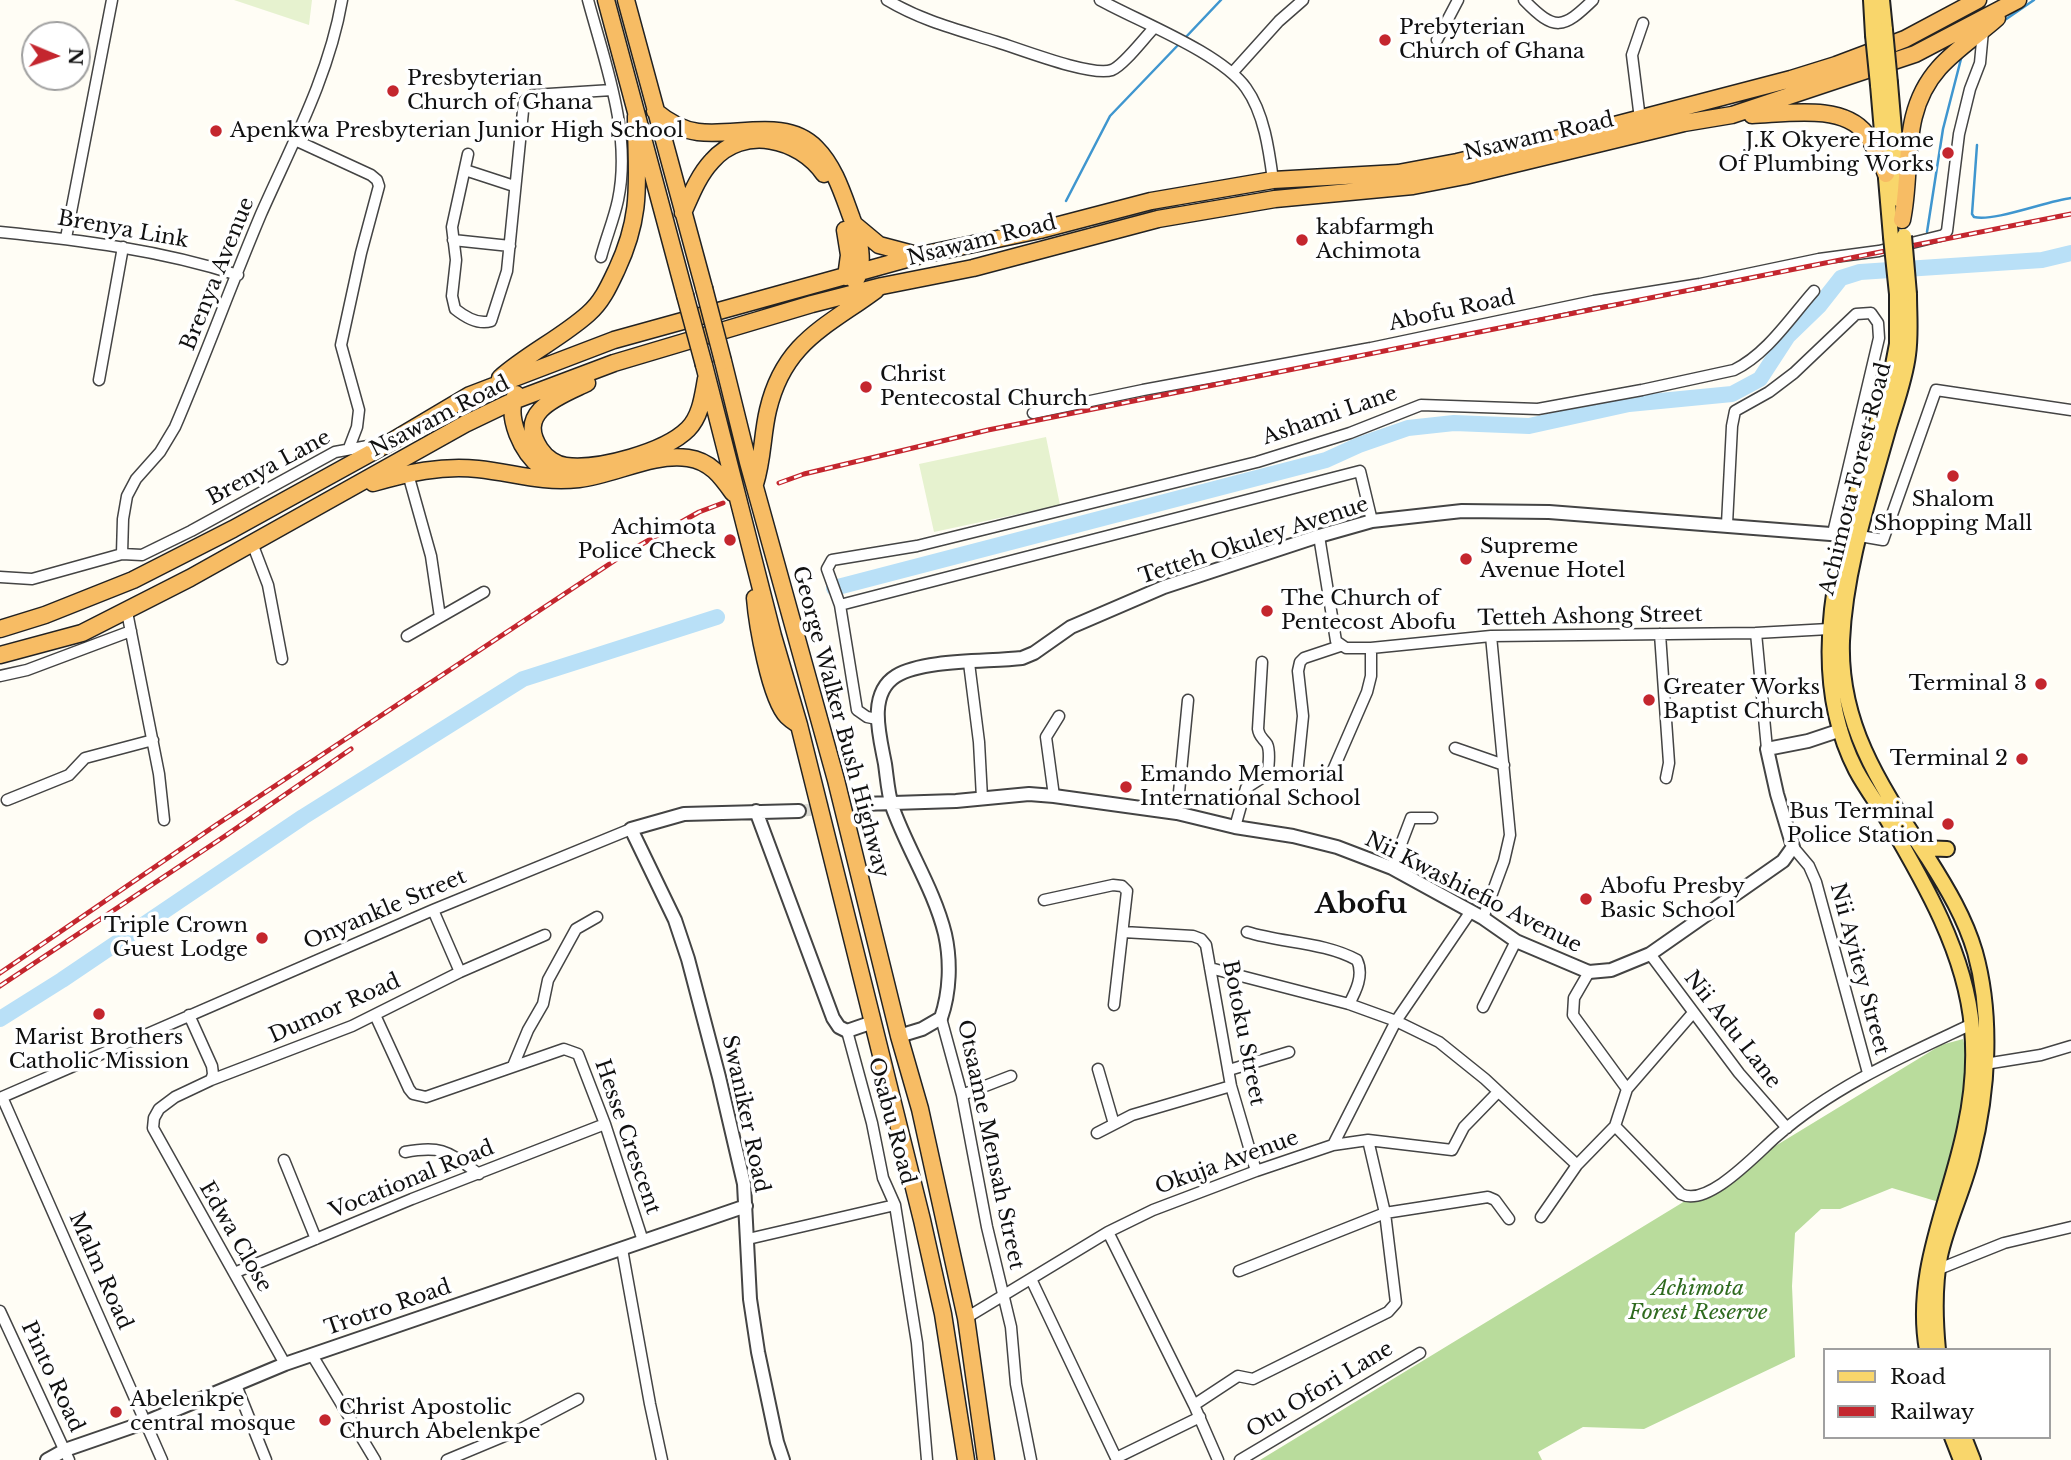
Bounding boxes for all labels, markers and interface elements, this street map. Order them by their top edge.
place label: Prebyterian Church of Ghana [1399,15,1585,65]
north arrow [21,21,91,91]
marker: Prebyterian Church of Ghana [1377,32,1393,48]
text: N [64,47,87,66]
place label: Presbyterian Church of Ghana [407,66,593,116]
marker: Presbyterian Church of Ghana [385,83,401,99]
street label: Nsawam Road [1462,108,1616,166]
place label: Apenkwa Presbyterian Junior High School [230,118,684,144]
marker: Apenkwa Presbyterian Junior High School [208,123,224,139]
place label: J.K Okyere Home Of Plumbing Works [1718,128,1934,178]
marker: J.K Okyere Home Of Plumbing Works [1940,145,1956,161]
street label: Brenya Avenue [176,194,260,354]
street label: Brenya Link [55,206,191,254]
street label: Nsawam Road [905,210,1059,272]
place label: kabfarmgh Achimota [1316,215,1434,265]
marker: kabfarmgh Achimota [1294,232,1310,248]
street label: Abofu Road [1387,285,1517,337]
street label: Achimota Forest Road [1815,360,1897,598]
place label: Christ Pentecostal Church [880,362,1088,412]
street label: Nsawam Road [366,371,514,463]
marker: Christ Pentecostal Church [858,379,874,395]
street label: Ashami Lane [1259,381,1401,451]
street label: Brenya Lane [203,425,335,511]
marker: Shalom Shopping Mall [1945,468,1961,484]
place label: Shalom Shopping Mall [1874,487,2032,537]
street label: Tetteh Okuley Avenue [1136,492,1372,590]
place label: Achimota Police Check [578,515,716,565]
marker: Achimota Police Check [722,532,738,548]
place label: Supreme Avenue Hotel [1480,534,1625,584]
marker: Supreme Avenue Hotel [1458,551,1474,567]
street label: George Walker Bush Highway [786,563,894,881]
place label: The Church of Pentecost Abofu [1281,586,1456,636]
street label: Tetteh Ashong Street [1477,602,1703,632]
marker: The Church of Pentecost Abofu [1259,603,1275,619]
place label: Terminal 3 [1909,671,2027,697]
place label: Greater Works Baptist Church [1663,675,1824,725]
marker: Terminal 3 [2033,676,2049,692]
marker: Greater Works Baptist Church [1641,692,1657,708]
place label: Terminal 2 [1890,746,2008,772]
marker: Terminal 2 [2014,751,2030,767]
place label: Emando Memorial International School [1140,762,1361,812]
marker: Emando Memorial International School [1118,779,1134,795]
place label: Bus Terminal Police Station [1787,799,1934,849]
marker: Bus Terminal Police Station [1940,816,1956,832]
street label: Nii Kwashiefio Avenue [1360,827,1586,959]
street label: Onyankle Street [300,864,470,956]
place label: Abofu Presby Basic School [1600,874,1745,924]
street label: Nii Ayitey Street [1824,880,1894,1058]
district label: Abofu [1315,888,1407,922]
marker: Abofu Presby Basic School [1578,891,1594,907]
place label: Triple Crown Guest Lodge [104,913,248,963]
marker: Triple Crown Guest Lodge [254,930,270,946]
street label: Botoku Street [1217,958,1269,1108]
street label: Nii Adu Lane [1678,966,1786,1094]
street label: Dumor Road [266,969,404,1049]
marker: Marist Brothers Catholic Mission [91,1006,107,1022]
street label: Otsaame Mensah Street [951,1018,1029,1272]
place label: Marist Brothers Catholic Mission [9,1025,189,1075]
street label: Swaniker Road [716,1033,774,1195]
street label: Osabu Road [862,1055,920,1187]
street label: Hesse Crescent [589,1056,665,1218]
street label: Okuja Avenue [1152,1125,1302,1201]
street label: Vocational Road [326,1136,498,1224]
street label: Edwa Close [193,1177,277,1297]
street label: Malm Road [63,1208,137,1334]
street label: Trotro Road [321,1275,455,1341]
park label: Achimota Forest Reserve [1628,1276,1768,1326]
street label: Pinto Road [15,1317,89,1437]
street label: Otu Ofori Lane [1242,1336,1398,1444]
legend [1822,1348,2050,1439]
text: Road [1890,1364,1946,1390]
place label: Abelenkpe central mosque [130,1387,296,1437]
place label: Christ Apostolic Church Abelenkpe [339,1395,540,1445]
text: Railway [1890,1399,1974,1425]
marker: Abelenkpe central mosque [108,1404,124,1420]
marker: Christ Apostolic Church Abelenkpe [317,1412,333,1428]

